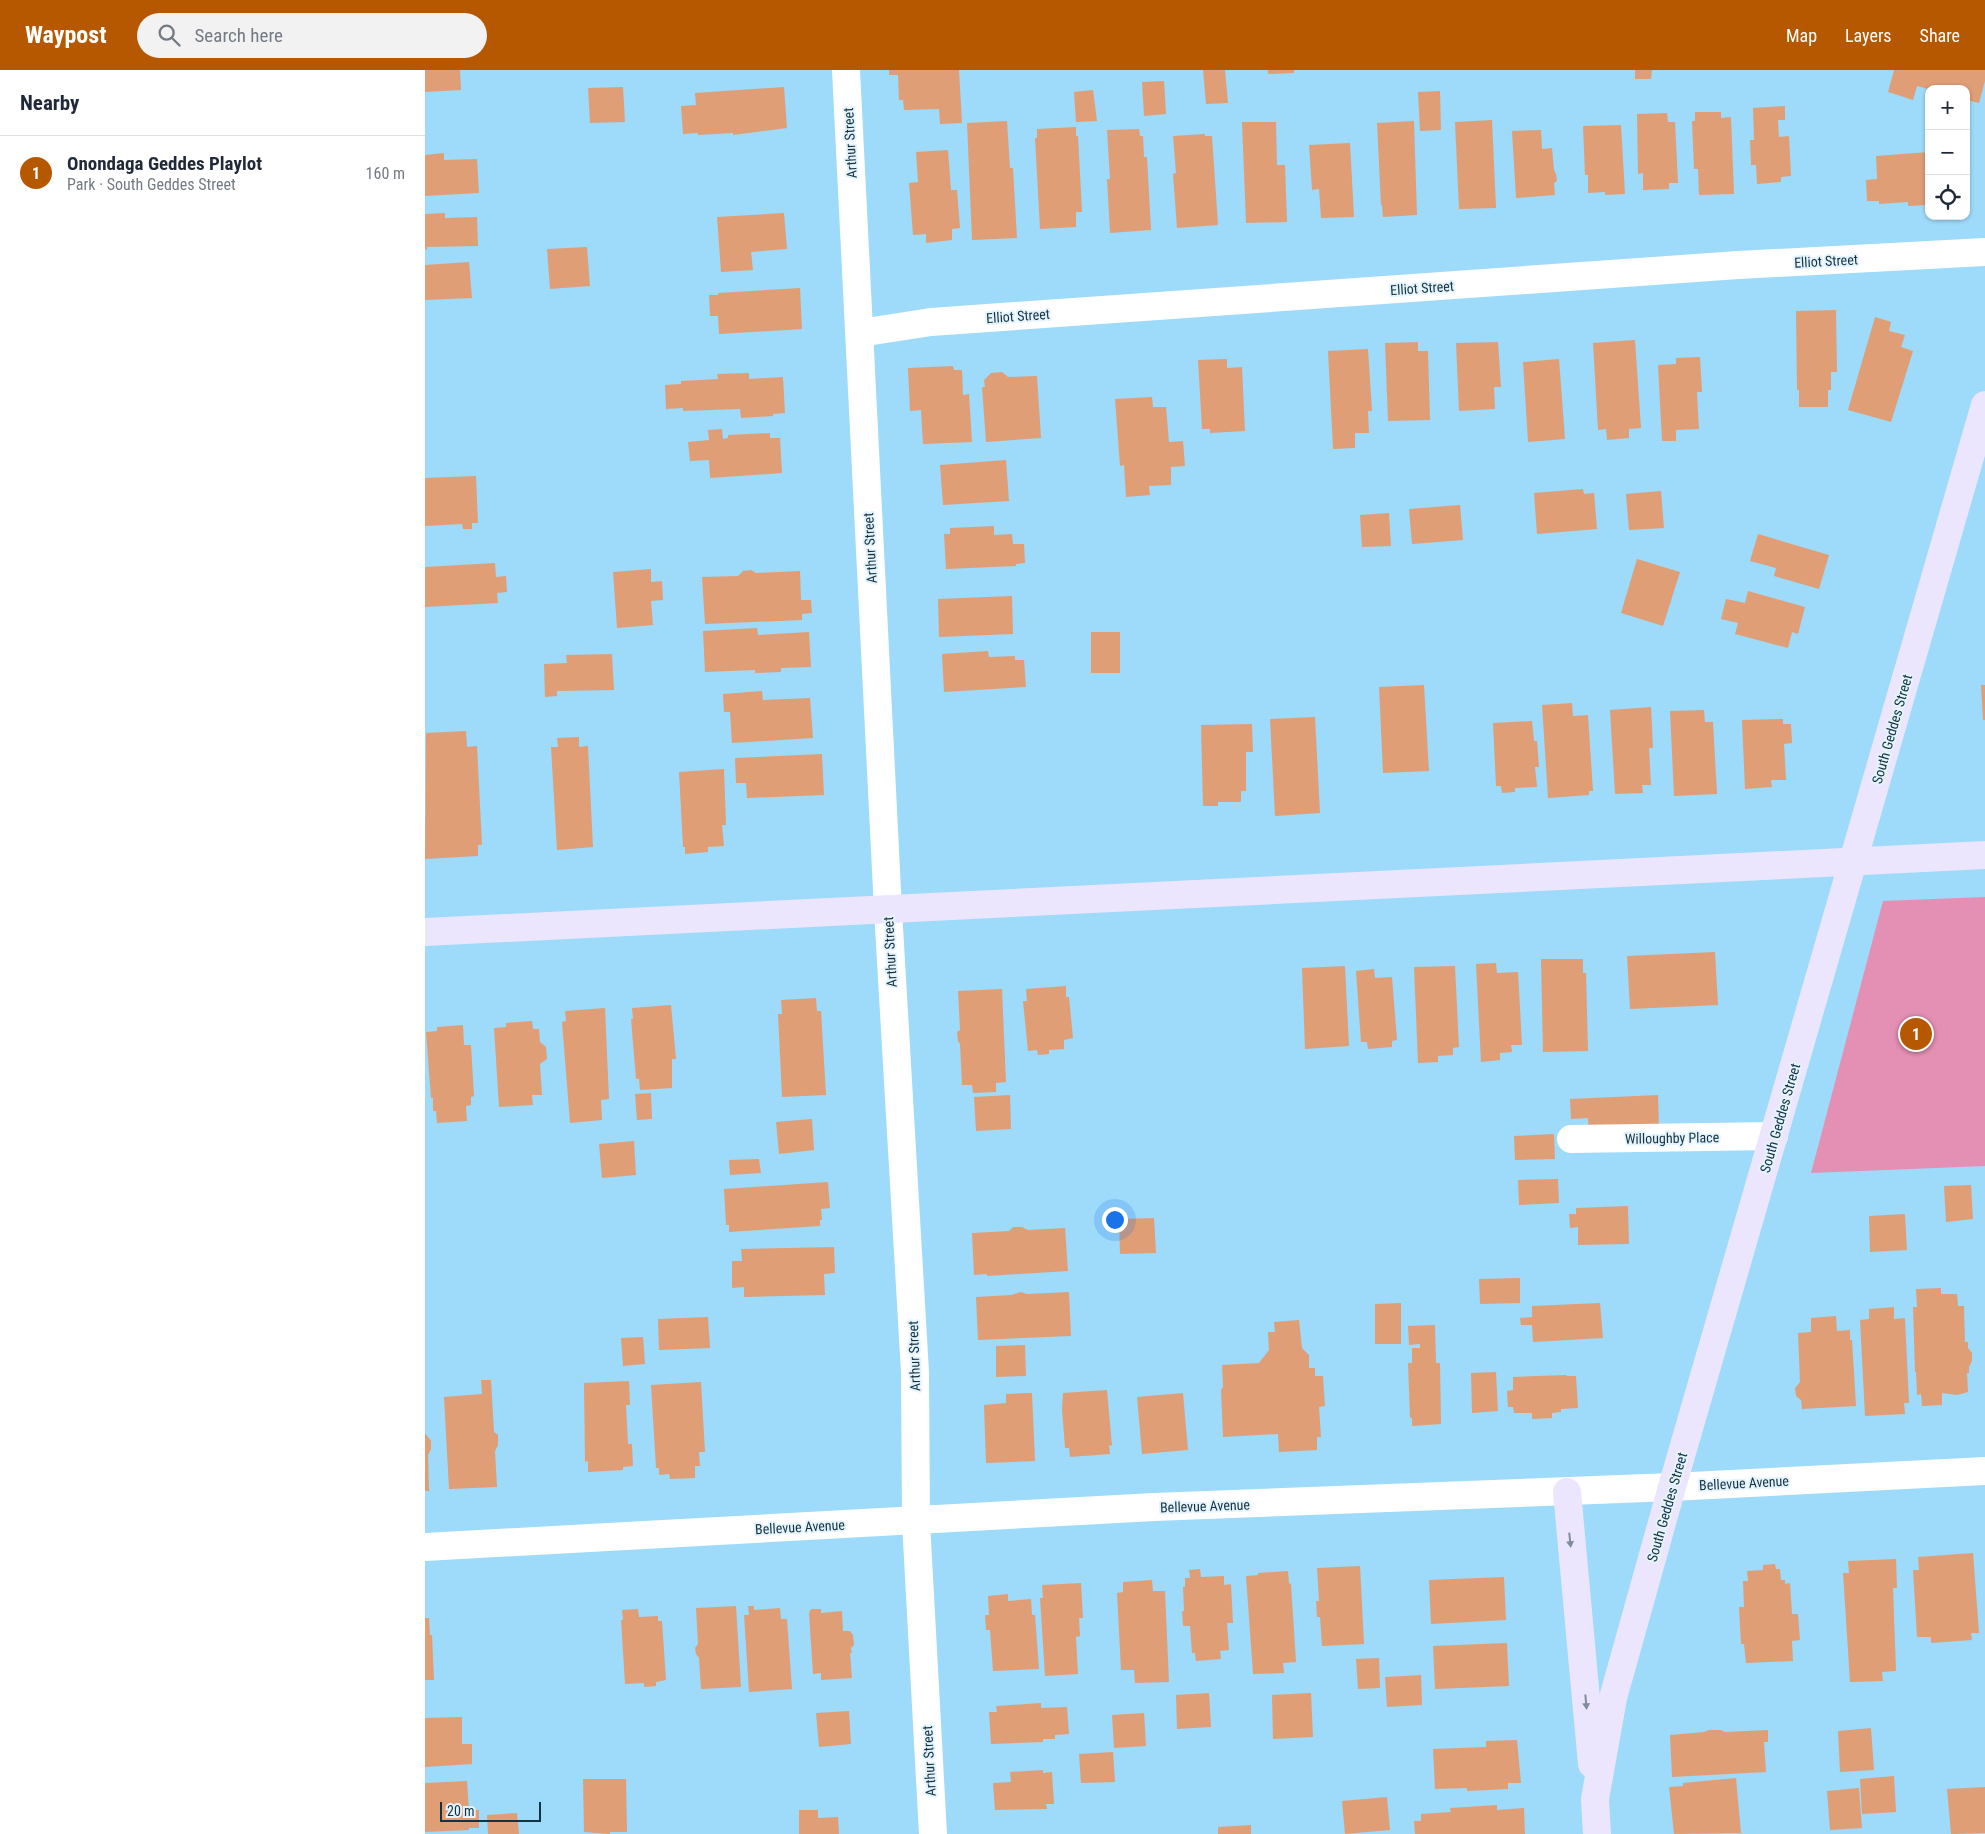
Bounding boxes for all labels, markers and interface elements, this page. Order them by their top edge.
search box [137,13,487,58]
text: Waypost [25,21,107,49]
icon: search [155,21,183,49]
text: Search here [195,24,283,47]
text: Map [1786,25,1817,46]
text: Layers [1845,25,1892,46]
text: Share [1920,25,1960,46]
map controls [1925,85,1970,220]
button: + [1925,85,1970,130]
text: Nearby [20,91,79,115]
street label: Arthur Street [840,107,860,179]
button: − [1925,130,1970,175]
text: Onondaga Geddes Playlot [67,152,262,175]
text: 1 [32,164,40,183]
text: 160 m [366,164,405,183]
text: Park · South Geddes Street [67,175,236,194]
button: locate [1925,175,1970,220]
street label: Elliot Street [1794,251,1858,271]
street label: Elliot Street [1390,278,1454,298]
street label: Elliot Street [986,306,1050,326]
street label: Arthur Street [860,512,880,584]
street label: South Geddes Street [1869,673,1915,785]
street label: Arthur Street [880,916,900,988]
pin: 1 [1900,1015,1932,1053]
street label: South Geddes Street [1757,1062,1803,1174]
street label: Willoughby Place [1625,1129,1720,1147]
your location [1102,1207,1128,1233]
street label: Arthur Street [905,1320,923,1392]
street label: South Geddes Street [1644,1451,1690,1563]
street label: Bellevue Avenue [1699,1473,1790,1493]
street label: Bellevue Avenue [1160,1496,1251,1516]
street label: Bellevue Avenue [755,1517,846,1537]
one-way arrow [1567,1533,1575,1549]
one-way arrow [1582,1694,1590,1710]
street label: Arthur Street [919,1725,939,1797]
scale bar [440,1799,541,1822]
text: 20 m [447,1803,475,1819]

